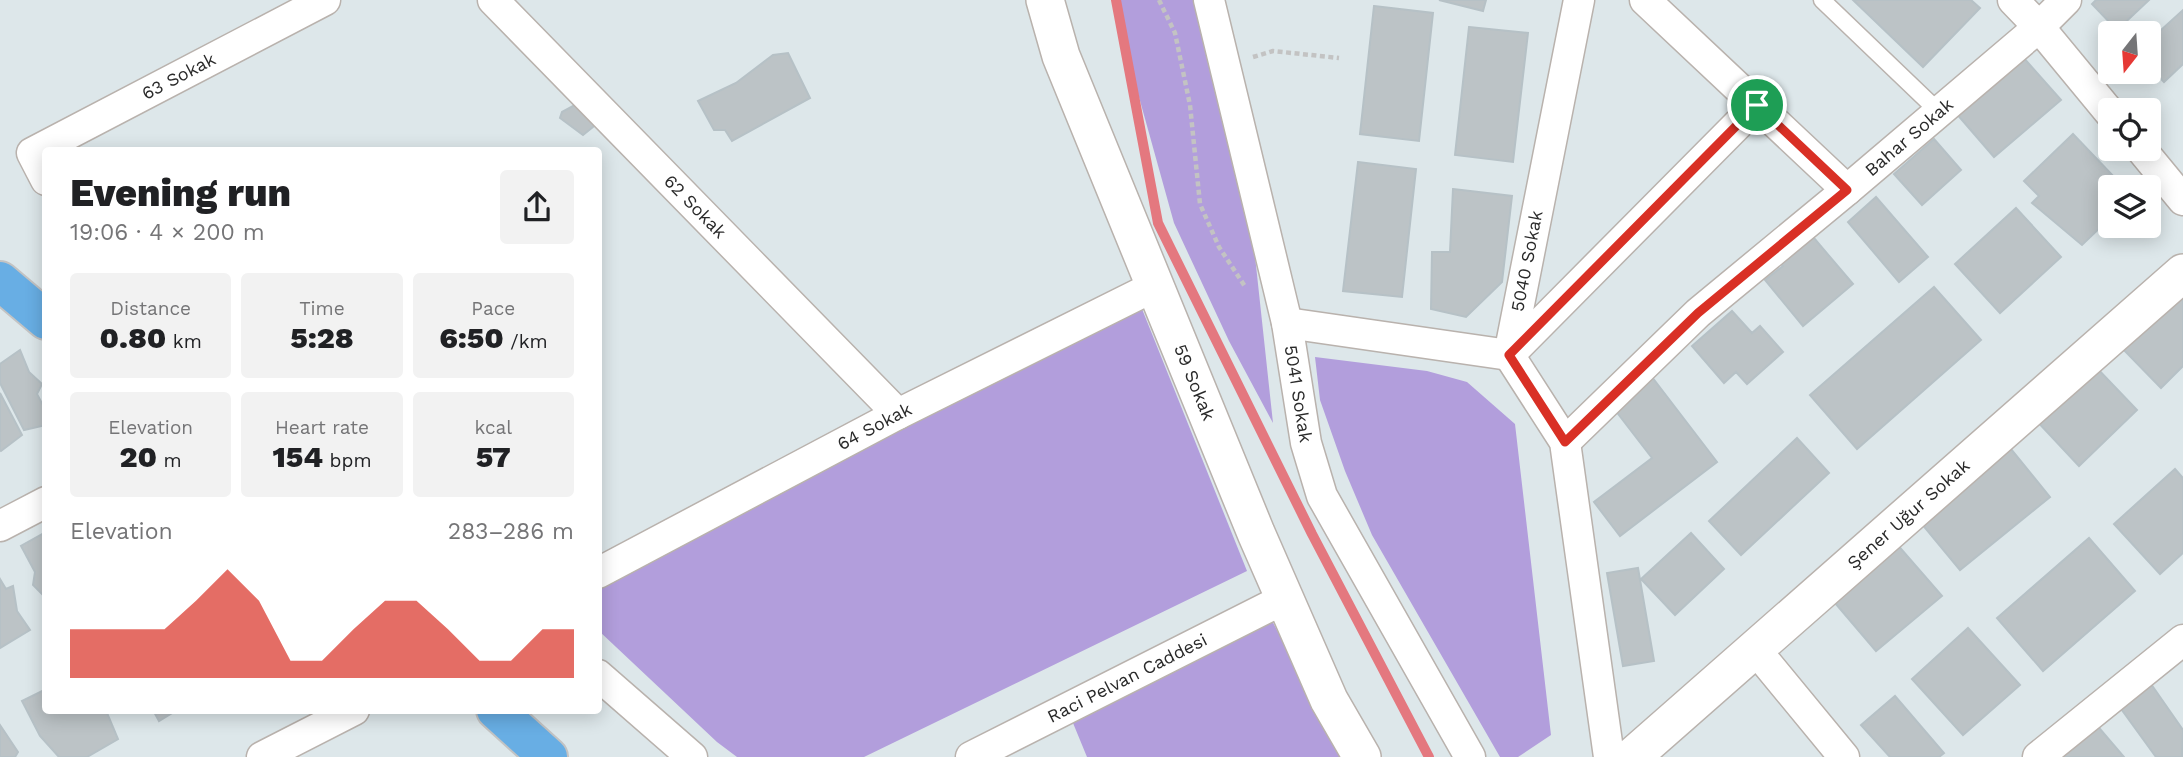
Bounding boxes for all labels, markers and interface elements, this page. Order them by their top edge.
north arrow [2098,21,2161,84]
map controls [2098,21,2161,238]
street label: 63 Sokak [138,48,219,104]
pin [1727,75,1787,135]
icon: arrive [1738,86,1776,124]
street label: Bahar Sokak [1860,94,1957,180]
button: locate [2098,98,2161,161]
button: share [500,170,574,244]
street label: 62 Sokak [660,170,731,242]
text: Evening run [70,171,291,215]
button: layers [2098,175,2161,238]
street label: 5040 Sokak [1506,208,1547,313]
text: 19:06 · 4 × 200 m [70,219,265,246]
text: Distance [110,297,191,320]
text: Time [299,297,345,320]
text: Pace [471,297,515,320]
text: 0.80 [100,320,166,355]
text: 5:28 [290,320,354,355]
text: 6:50 [439,320,504,355]
text: km [166,330,202,353]
text: /km [504,330,548,353]
street label: 59 Sokak [1170,341,1220,424]
street label: 5041 Sokak [1281,344,1317,444]
street label: 64 Sokak [834,398,915,454]
text: Elevation [108,416,193,439]
text: Heart rate [275,416,369,439]
text: kcal [475,416,512,439]
text: 20 [120,439,157,474]
text: 154 [272,439,323,474]
text: 57 [476,439,511,474]
text: m [157,449,182,472]
text: bpm [323,449,372,472]
street label: Şener Uğur Sokak [1843,454,1974,573]
text: Elevation [70,518,173,545]
text: 283–286 m [448,518,574,545]
street label: Raci Pelvan Caddesi [1044,629,1210,727]

